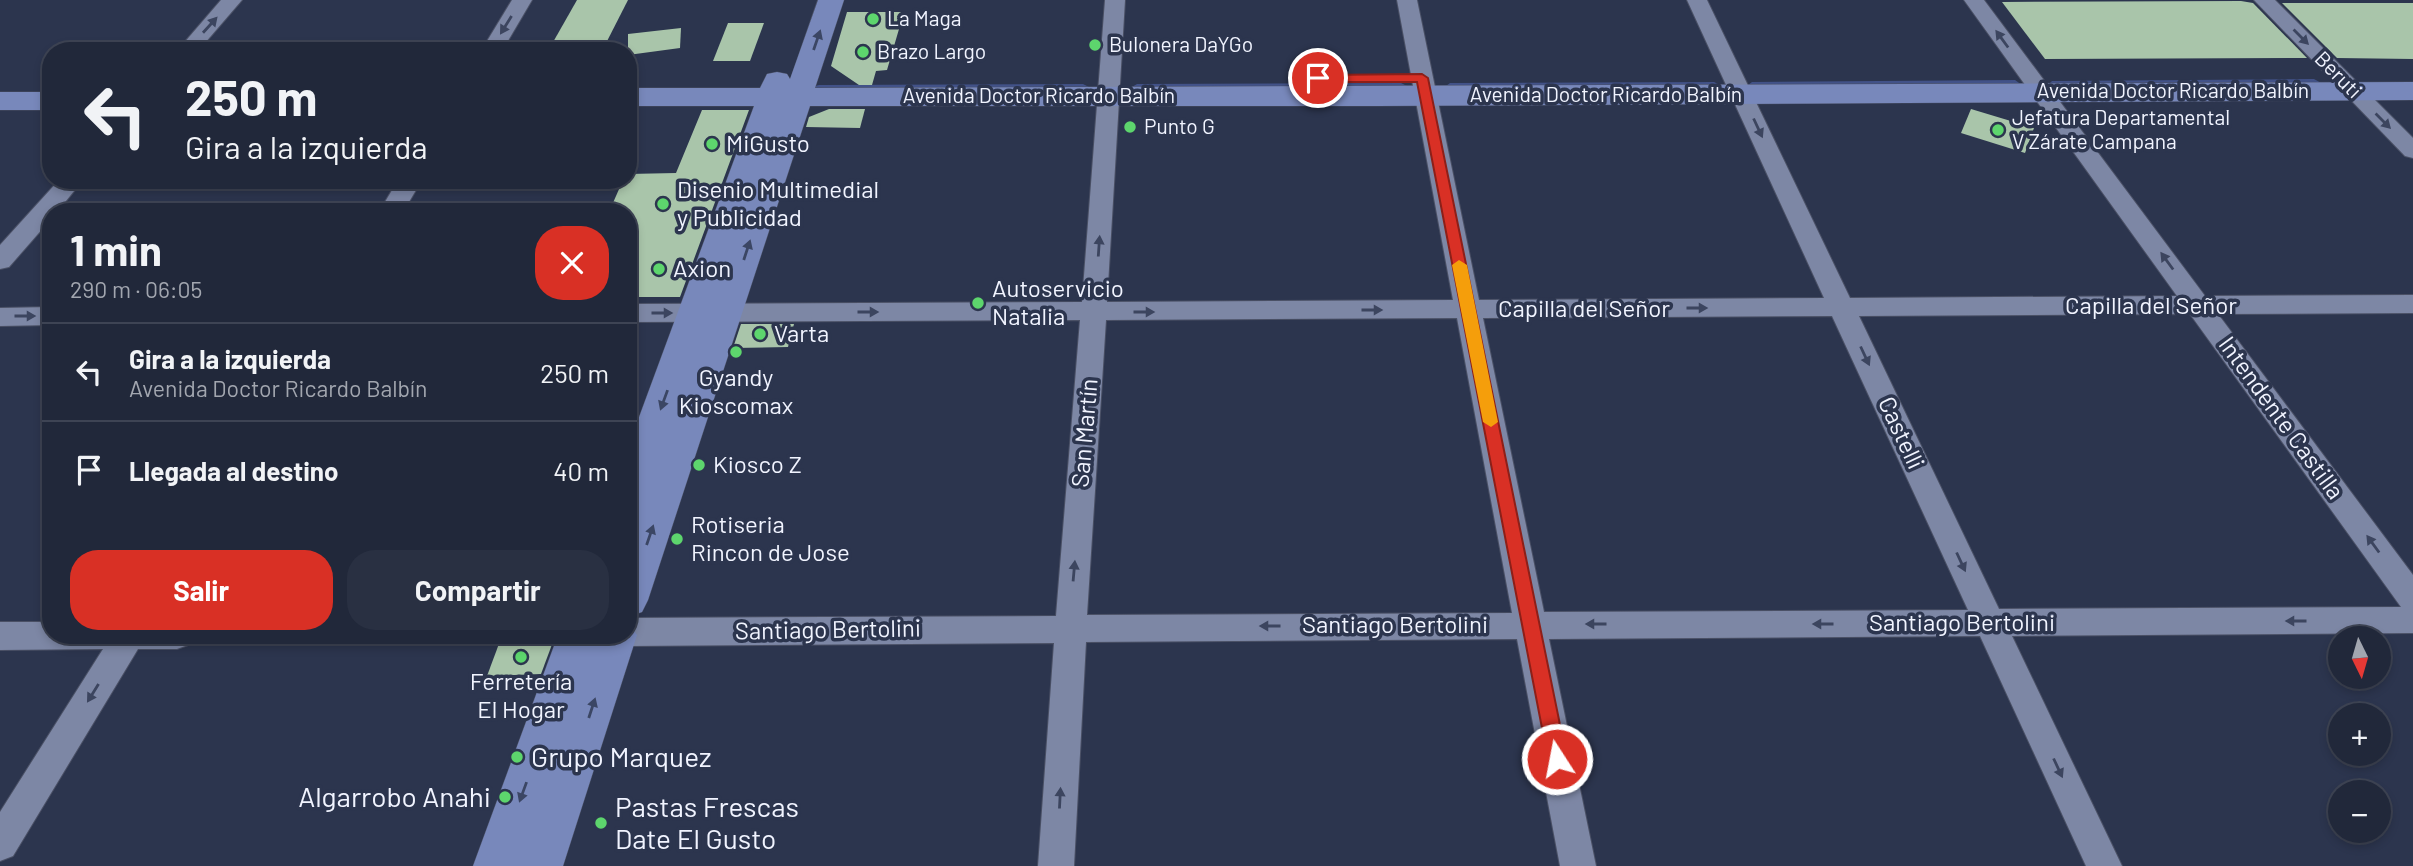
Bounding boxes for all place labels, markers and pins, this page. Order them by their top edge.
place label: La Maga [887,5,962,30]
marker: La Maga [865,11,881,27]
place label: Bulonera DaYGo [1109,31,1253,56]
marker: Bulonera DaYGo [1087,37,1103,53]
place label: Brazo Largo [877,38,986,63]
marker: Brazo Largo [855,44,871,60]
pin [1288,48,1348,108]
place label: Jefatura Departamental V Zárate Campana [2012,104,2230,153]
place label: Punto G [1144,113,1215,138]
marker: Punto G [1122,119,1138,135]
marker: Jefatura Departamental V Zárate Campana [1990,122,2006,138]
place label: MiGusto [726,128,810,157]
marker: MiGusto [704,136,720,152]
place label: Disenio Multimedial y Publicidad [677,174,879,231]
marker: Disenio Multimedial y Publicidad [655,196,671,212]
place label: Axion [673,253,731,282]
marker: Axion [651,261,667,277]
place label: Autoservicio Natalia [992,273,1124,330]
marker: Autoservicio Natalia [970,295,986,311]
place label: Varta [774,318,829,347]
marker: Varta [752,326,768,342]
marker: Gyandy Kioscomax [728,344,744,360]
place label: Gyandy Kioscomax [679,362,793,419]
place label: Kiosco Z [713,449,802,478]
marker: Kiosco Z [691,457,707,473]
place label: Rotiseria Rincon de Jose [691,509,850,566]
marker: Rotiseria Rincon de Jose [669,531,685,547]
marker: Ferretería El Hogar [513,649,529,665]
place label: Ferretería El Hogar [470,666,572,723]
place label: Grupo Marquez [531,739,712,773]
marker: Grupo Marquez [509,749,525,765]
place label: Algarrobo Anahi [298,779,491,813]
marker: Algarrobo Anahi [497,789,513,805]
place label: Pastas Frescas Date El Gusto [615,789,799,855]
marker: Pastas Frescas Date El Gusto [593,815,609,831]

